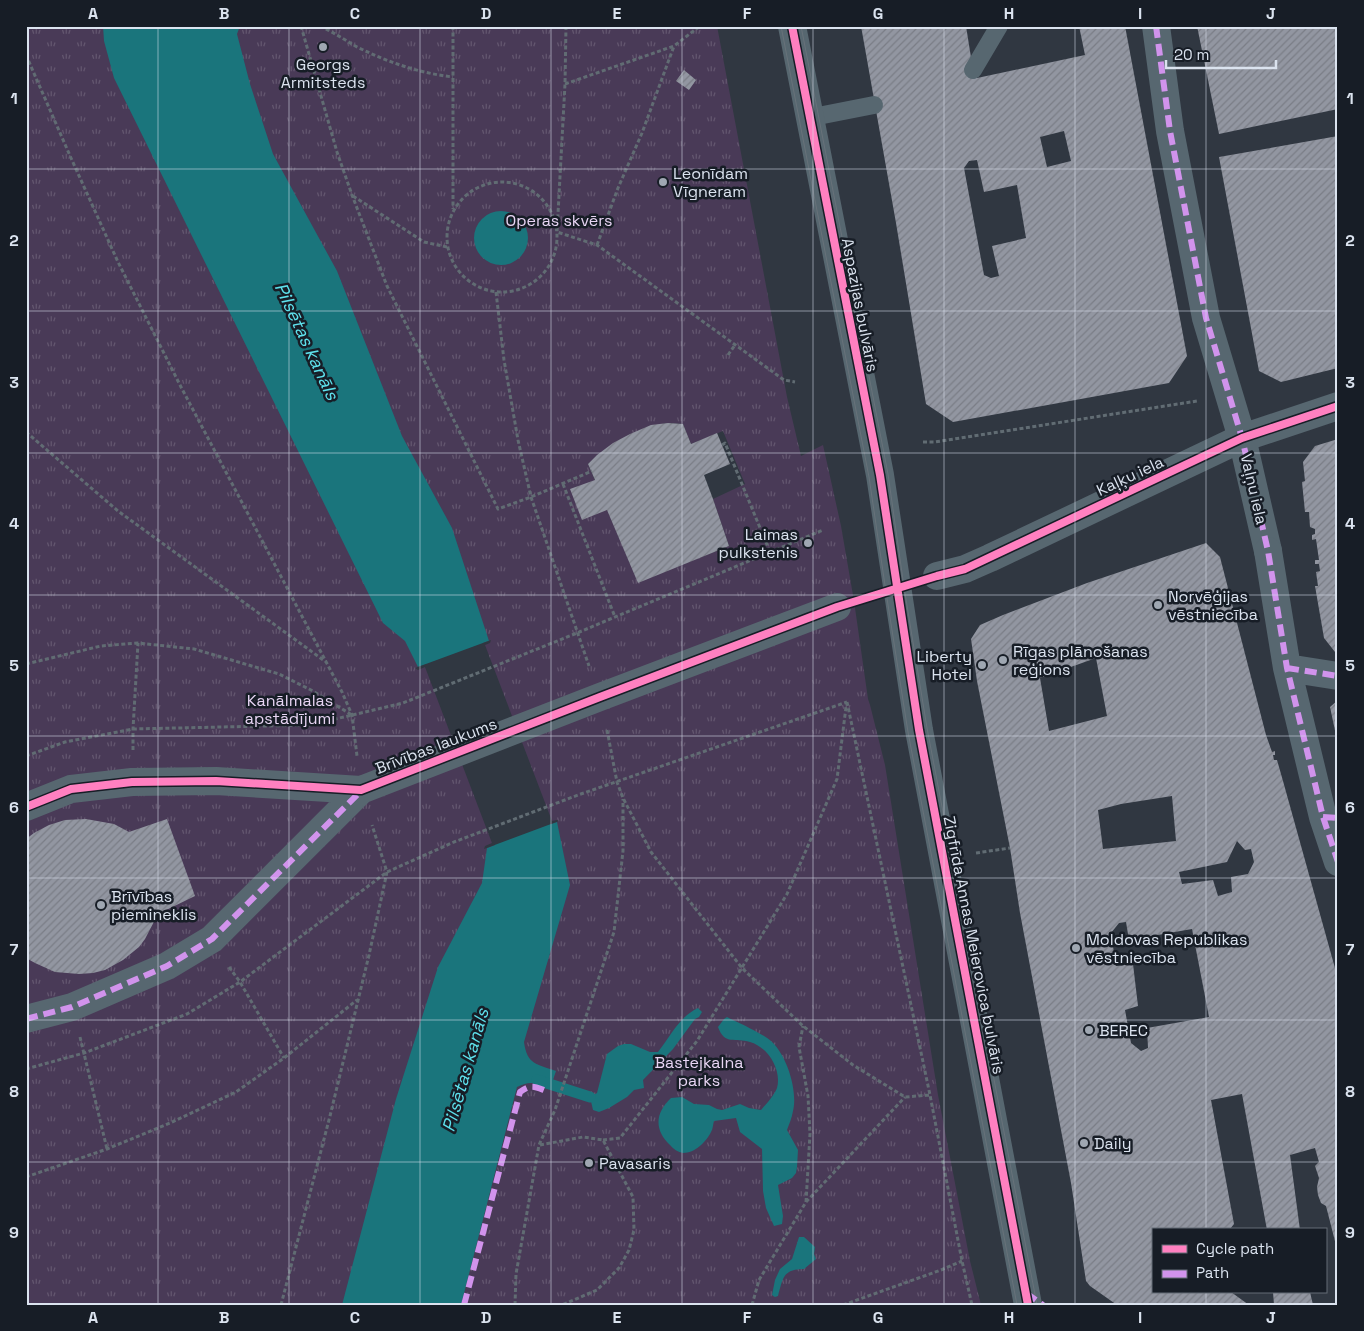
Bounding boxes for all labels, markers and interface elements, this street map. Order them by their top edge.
text: A [88,3,98,24]
text: B [219,3,229,24]
text: C [350,3,360,24]
text: D [481,3,491,24]
text: E [613,3,622,24]
text: F [743,3,752,24]
text: G [873,3,883,24]
text: H [1004,3,1014,24]
text: I [1138,3,1142,24]
text: J [1266,3,1276,24]
scale bar [1166,38,1276,70]
marker: Georgs Armitsteds [317,41,329,53]
text: 20 m [1174,45,1209,64]
place label: Georgs Armitsteds [281,54,365,93]
text: 1 [10,88,18,109]
text: 1 [1346,88,1354,109]
place label: Leonīdam Vīgneram [673,163,748,202]
marker: Leonīdam Vīgneram [657,176,669,188]
park label: Operas skvērs [505,210,613,231]
text: 2 [9,230,19,251]
text: 2 [1345,230,1355,251]
street label: Aspazijas bulvāris [837,236,883,374]
water label: Pilsētas kanāls [270,279,345,404]
text: 3 [9,372,19,393]
text: 3 [1345,372,1355,393]
street label: Kaļķu iela [1093,451,1167,501]
street label: Vaļņu iela [1236,451,1272,527]
text: 4 [9,513,19,534]
text: 4 [1345,513,1355,534]
place label: Laimas pulkstenis [719,524,798,563]
marker: Laimas pulkstenis [802,537,814,549]
place label: Norvēģijas vēstniecība [1168,586,1258,625]
marker: Norvēģijas vēstniecība [1152,599,1164,611]
place label: Rīgas plānošanas reģions [1013,641,1148,680]
place label: Liberty Hotel [916,646,972,685]
marker: Rīgas plānošanas reģions [997,654,1009,666]
text: 5 [9,655,19,676]
text: 5 [1345,655,1355,676]
marker: Liberty Hotel [976,659,988,671]
park label: Kanālmalas apstādījumi [245,690,335,729]
street label: Brīvības laukums [372,713,500,779]
text: 6 [9,797,19,818]
text: 6 [1345,797,1355,818]
street label: Zigfrīda Annas Meierovica bulvāris [939,814,1009,1076]
place label: Brīvības piemineklis [111,886,197,925]
marker: Brīvības piemineklis [95,899,107,911]
place label: Moldovas Republikas vēstniecība [1086,929,1247,968]
text: 7 [10,939,19,960]
text: 7 [1346,939,1355,960]
marker: Moldovas Republikas vēstniecība [1070,942,1082,954]
water label: Pilsētas kanāls [436,1005,494,1134]
place label: BEREC [1099,1020,1148,1041]
marker: BEREC [1083,1024,1095,1036]
park label: Bastejkalna parks [654,1052,744,1091]
text: 8 [9,1081,19,1102]
text: 8 [1345,1081,1355,1102]
place label: Daily [1094,1133,1131,1154]
marker: Daily [1078,1137,1090,1149]
place label: Pavasaris [599,1153,671,1174]
marker: Pavasaris [583,1157,595,1169]
text: 9 [9,1222,19,1243]
text: 9 [1345,1222,1355,1243]
legend [1152,1228,1326,1294]
text: Cycle path [1196,1239,1274,1258]
text: Path [1196,1263,1229,1282]
text: A [88,1307,98,1328]
text: B [219,1307,229,1328]
text: C [350,1307,360,1328]
text: D [481,1307,491,1328]
text: E [613,1307,622,1328]
text: F [743,1307,752,1328]
text: G [873,1307,883,1328]
text: H [1004,1307,1014,1328]
text: I [1138,1307,1142,1328]
text: J [1266,1307,1276,1328]

